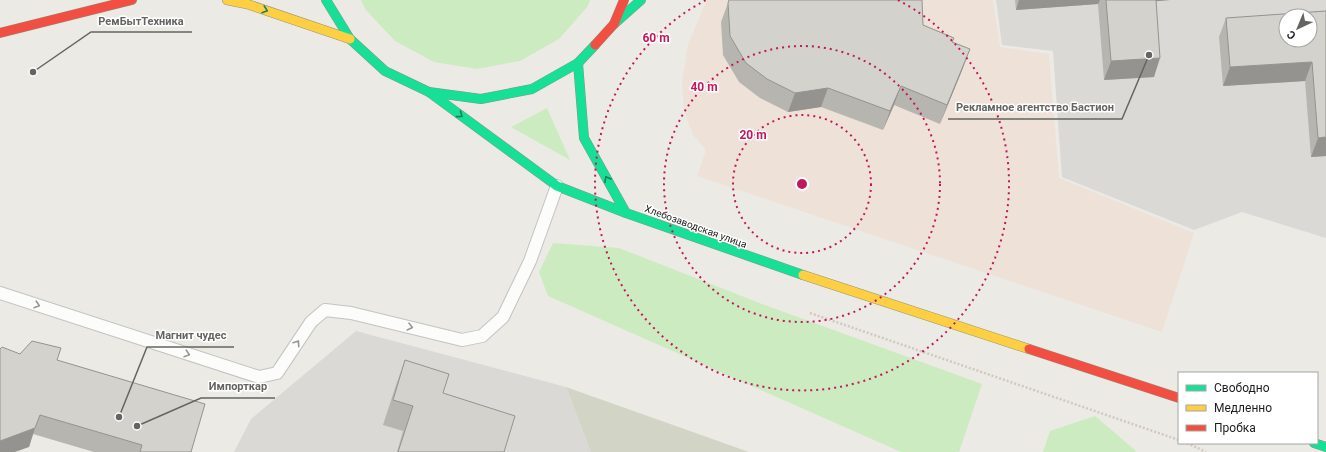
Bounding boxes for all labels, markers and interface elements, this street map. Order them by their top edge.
one-way arrow [261,5,268,14]
north arrow [1278,8,1318,48]
callout: РемБытТехника [91,9,192,32]
text: РемБытТехника [98,15,184,28]
text: С [1284,28,1299,42]
text: 60 m [642,31,670,45]
text: 40 m [690,80,718,94]
callout: Рекламное агентство Бастион [948,96,1122,119]
text: Рекламное агентство Бастион [956,101,1114,114]
one-way arrow [456,110,463,117]
text: 20 m [739,128,767,142]
one-way arrow [604,176,611,183]
centre of rings [795,177,809,191]
street label: Хлебозаводская улица [643,203,748,250]
one-way arrow [33,301,40,309]
one-way arrow [407,322,413,330]
callout: Магнит чудес [147,324,234,347]
text: Магнит чудес [156,329,227,342]
one-way arrow [292,340,300,347]
one-way arrow [184,349,191,358]
legend [1178,372,1318,444]
callout: Импорткар [201,375,275,398]
text: Импорткар [209,380,267,393]
text: Свободно [1214,381,1270,395]
text: Медленно [1214,401,1272,415]
text: Пробка [1214,421,1256,435]

